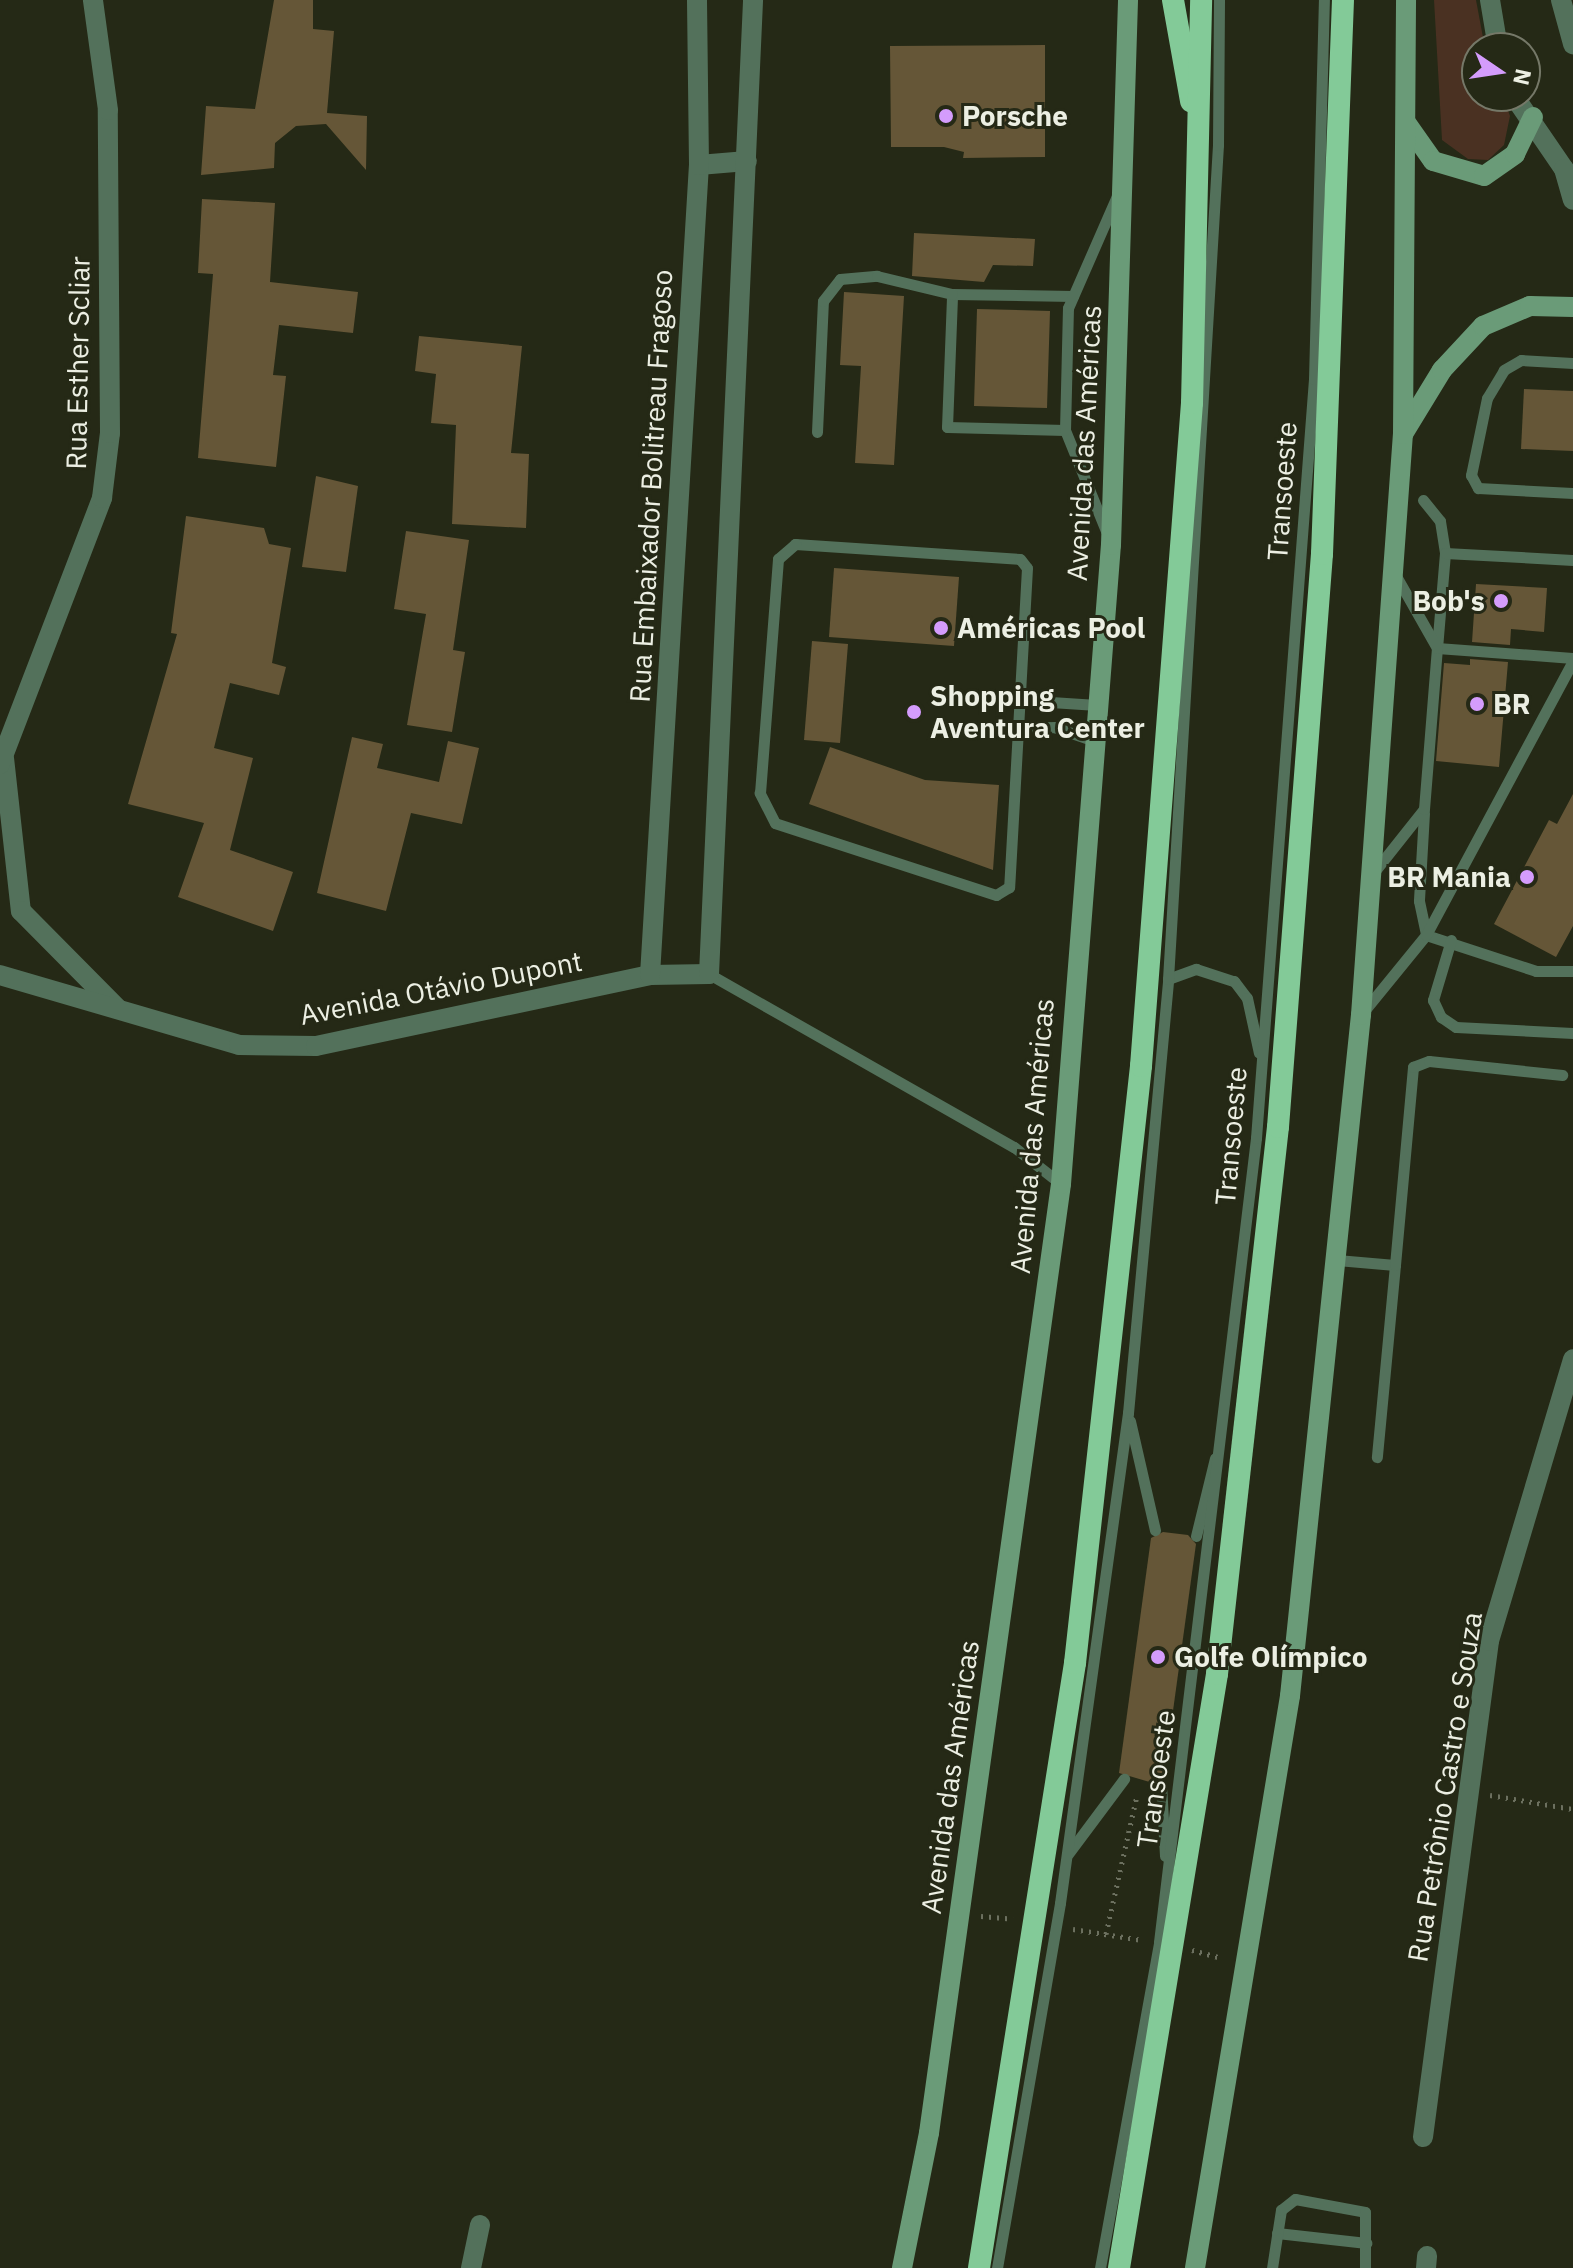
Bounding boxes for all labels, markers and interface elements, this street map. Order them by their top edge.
north arrow [1461,32,1541,112]
text: N [1507,66,1539,88]
place label: Porsche [962,99,1068,133]
marker: Porsche [937,107,955,125]
street label: Rua Esther Scliar [59,256,97,470]
street label: Rua Embaixador Bolitreau Fragoso [623,269,679,703]
street label: Avenida das Américas [1060,304,1108,582]
street label: Transoeste [1260,421,1304,561]
place label: Bob's [1412,584,1485,618]
marker: Bob's [1492,592,1510,610]
place label: Américas Pool [957,611,1145,645]
marker: Américas Pool [932,619,950,637]
place label: Shopping Aventura Center [930,679,1145,745]
place label: BR [1493,687,1531,721]
marker: BR [1468,695,1486,713]
marker: Shopping Aventura Center [905,703,923,721]
place label: BR Mania [1387,860,1511,894]
marker: BR Mania [1518,868,1536,886]
street label: Avenida Otávio Dupont [297,944,585,1032]
street label: Avenida das Américas [1003,997,1061,1275]
street label: Transoeste [1208,1065,1254,1207]
street label: Rua Petrônio Castro e Souza [1401,1610,1489,1964]
street label: Avenida das Américas [914,1638,986,1916]
place label: Golfe Olímpico [1174,1640,1367,1674]
marker: Golfe Olímpico [1149,1648,1167,1666]
street label: Transoeste [1130,1708,1182,1850]

